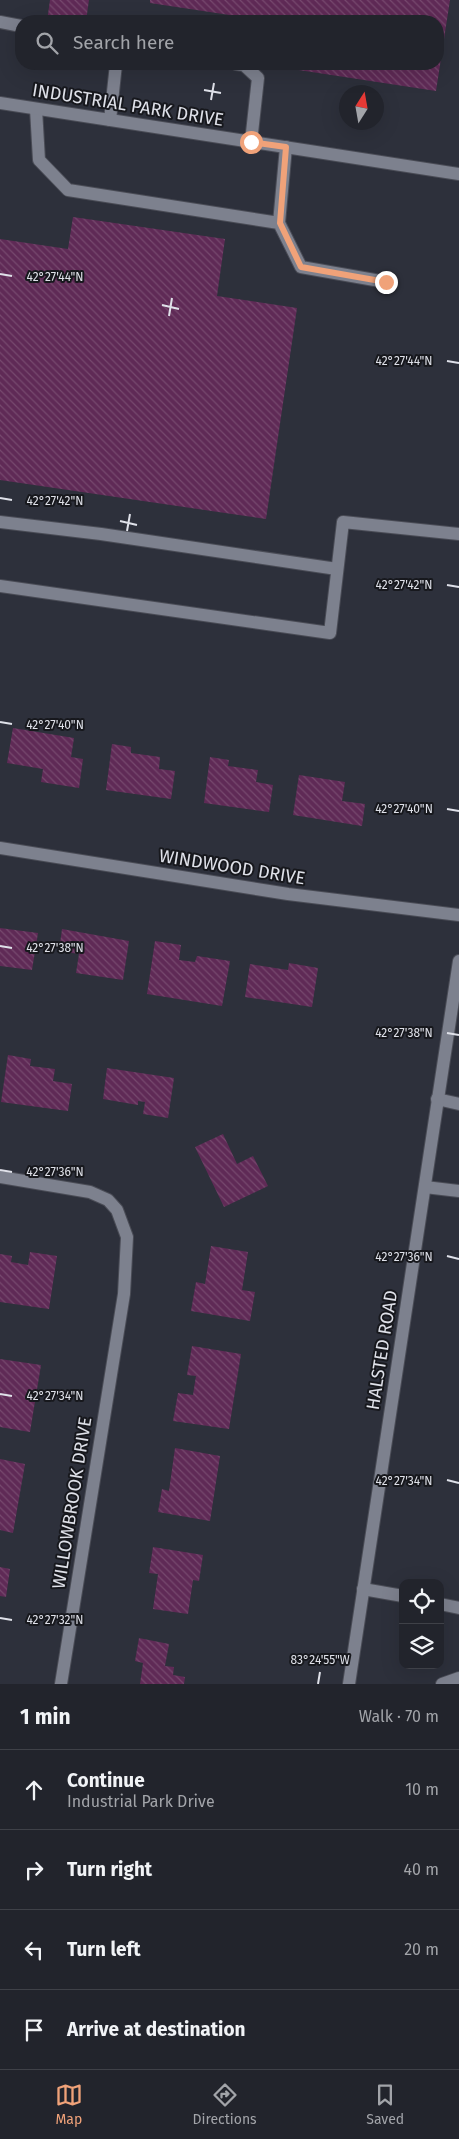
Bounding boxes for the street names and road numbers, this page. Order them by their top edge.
street label: INDUSTRIAL PARK DRIVE [31,79,225,131]
street label: WINDWOOD DRIVE [157,845,307,889]
street label: HALSTED ROAD [362,1289,402,1411]
street label: WILLOWBROOK DRIVE [48,1415,96,1591]

